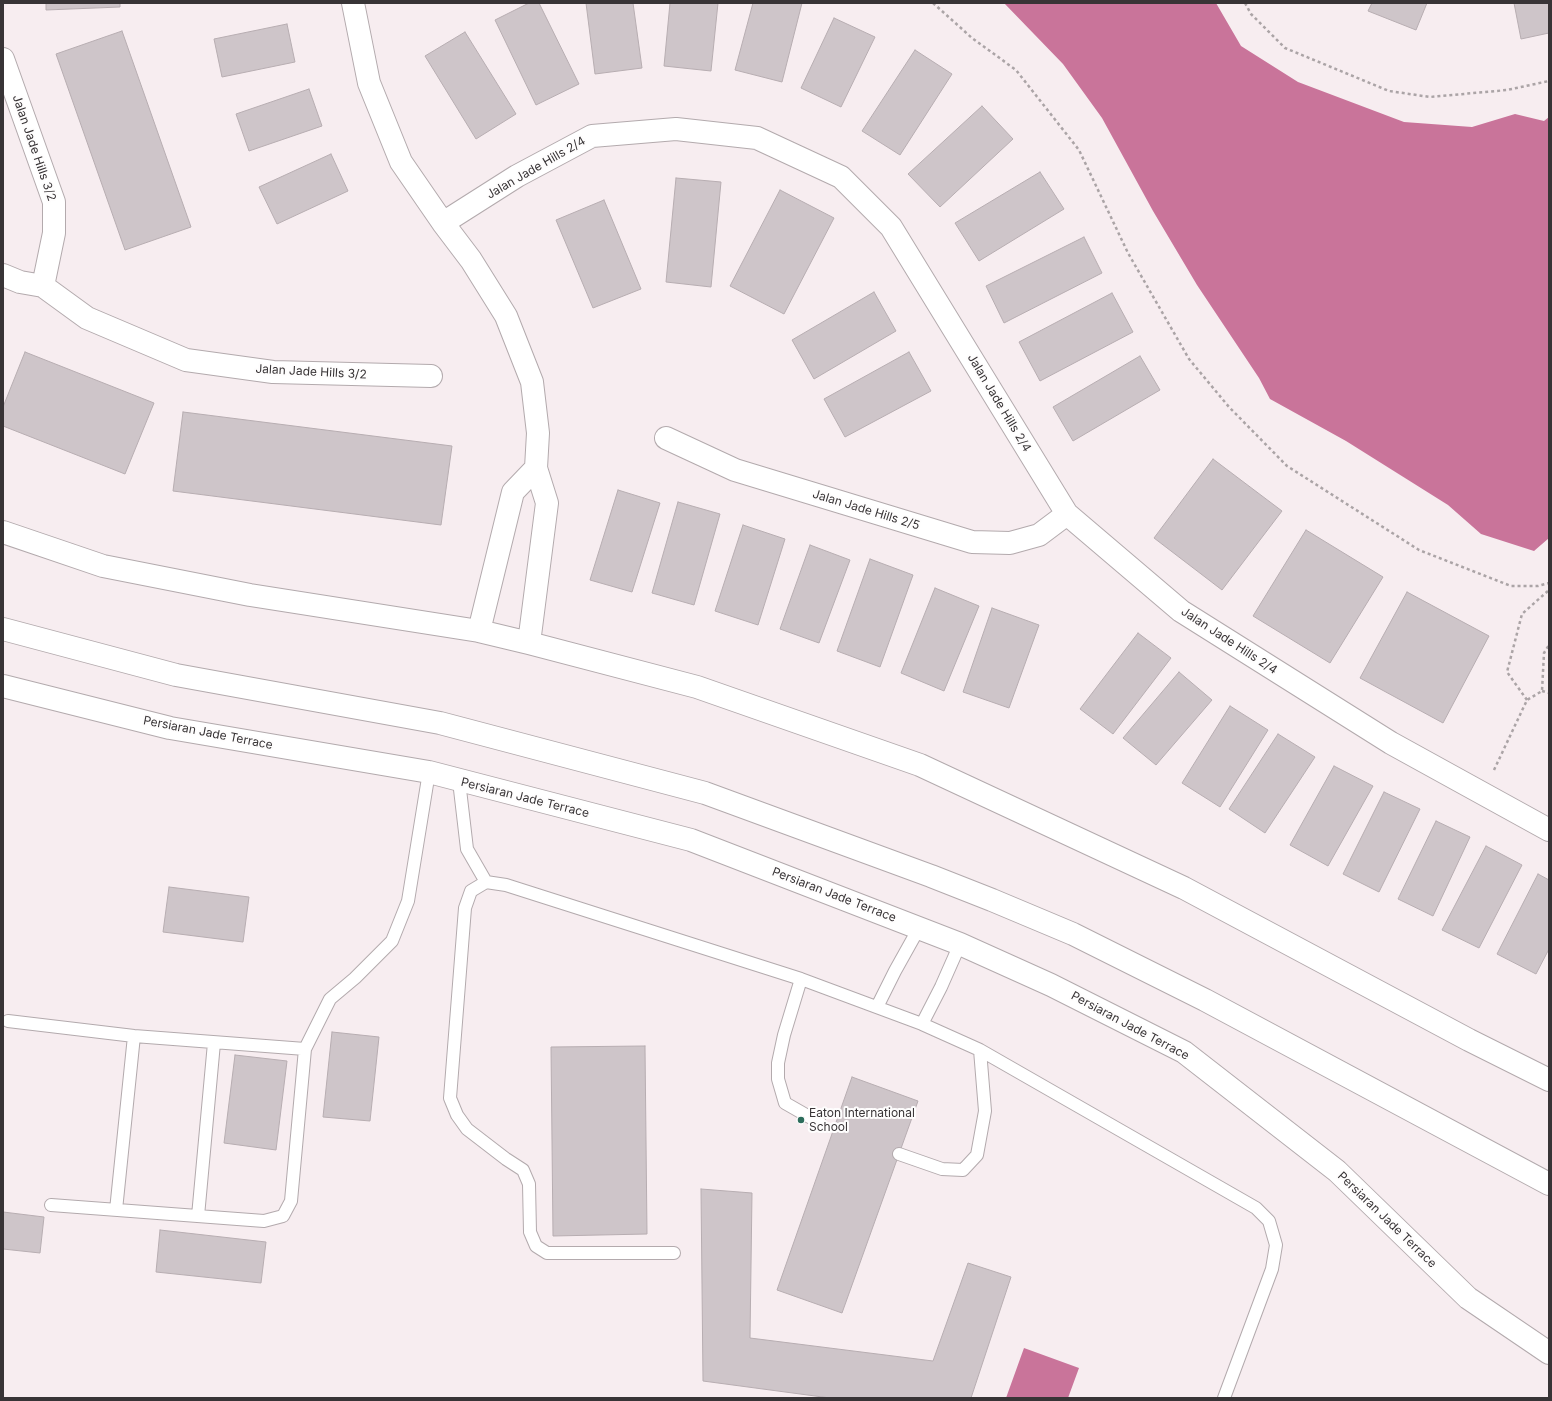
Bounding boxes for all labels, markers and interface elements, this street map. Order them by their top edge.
street label: Jalan Jade Hills 3/2 [9,93,59,203]
street label: Jalan Jade Hills 2/4 [484,134,588,202]
street label: Jalan Jade Hills 2/4 [964,351,1034,455]
street label: Jalan Jade Hills 3/2 [255,362,367,382]
street label: Jalan Jade Hills 2/5 [811,487,921,533]
street label: Jalan Jade Hills 2/4 [1178,605,1280,677]
street label: Persiaran Jade Terrace [142,713,274,753]
street label: Persiaran Jade Terrace [459,775,591,821]
street label: Persiaran Jade Terrace [770,865,898,925]
street label: Persiaran Jade Terrace [1068,989,1192,1063]
place label: Eaton International School [809,1106,915,1134]
marker: Eaton International School [796,1115,806,1125]
street label: Persiaran Jade Terrace [1335,1169,1439,1271]

